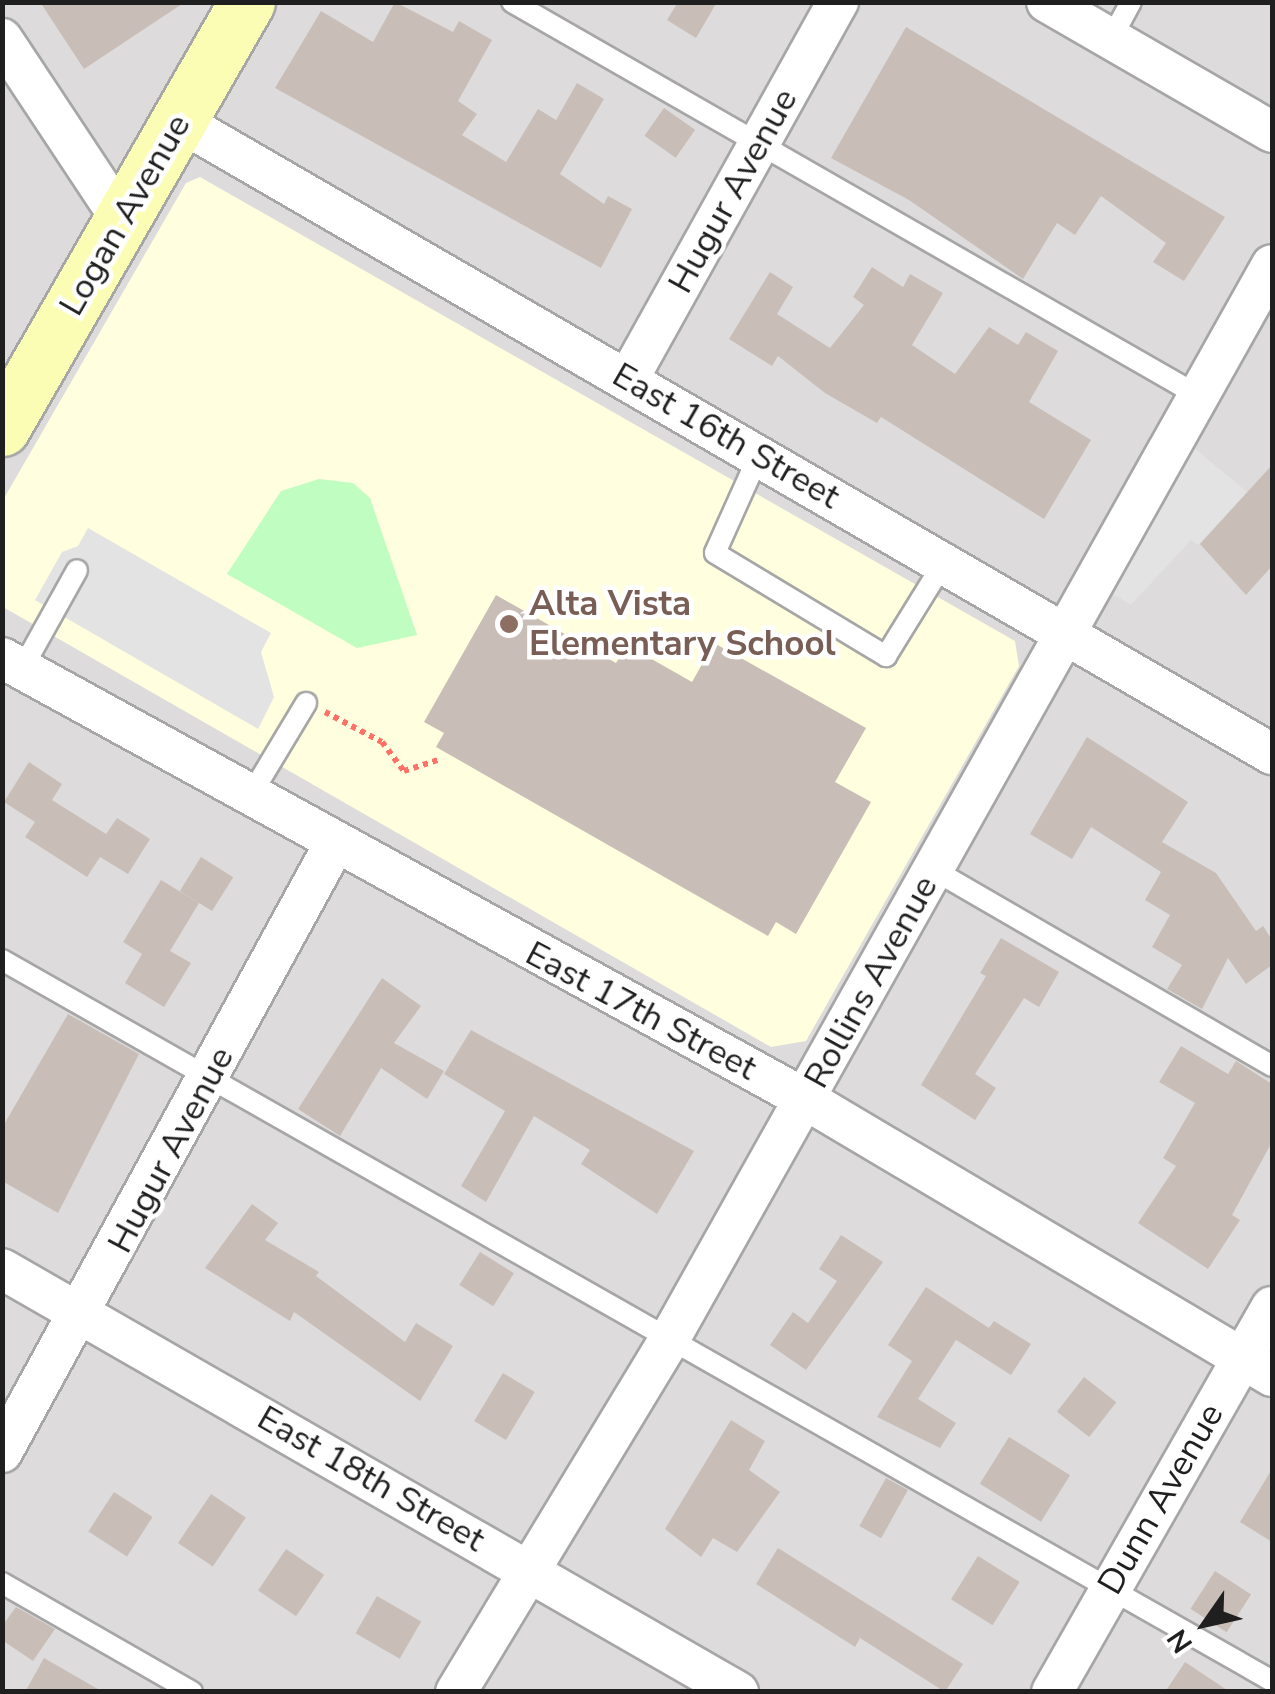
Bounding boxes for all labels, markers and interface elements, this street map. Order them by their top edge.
street label: Hugur Avenue [660,82,806,300]
street label: Logan Avenue [50,107,200,323]
street label: East 16th Street [605,354,847,518]
place label: Alta Vista Elementary School [529,583,836,665]
marker: Alta Vista Elementary School [498,613,520,635]
street label: Rollins Avenue [795,869,947,1095]
street label: East 17th Street [518,933,764,1089]
street label: Hugur Avenue [99,1040,243,1260]
street label: Dunn Avenue [1089,1396,1233,1602]
street label: East 18th Street [250,1397,492,1561]
north arrow [1155,1574,1255,1674]
text: N [1159,1621,1202,1660]

